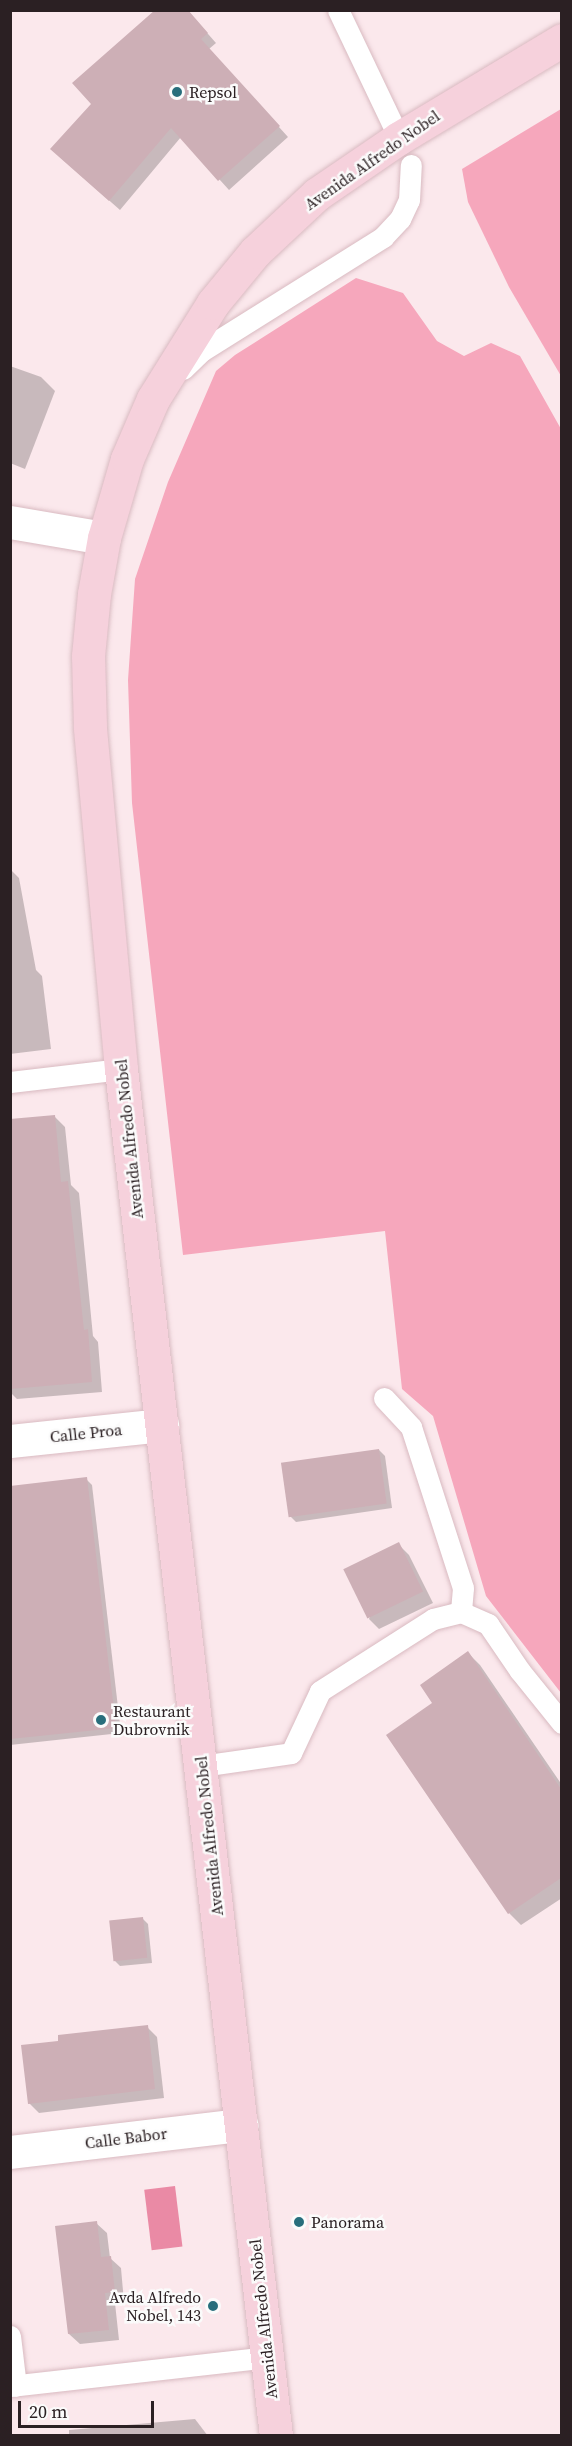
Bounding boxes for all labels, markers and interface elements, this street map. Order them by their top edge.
place label: Repsol [189,82,237,102]
marker: Repsol [170,85,184,99]
street label: Avenida Alfredo Nobel [301,106,443,214]
street label: Avenida Alfredo Nobel [111,1058,147,1220]
street label: Calle Proa [49,1420,123,1446]
place label: Restaurant Dubrovnik [113,1701,191,1739]
marker: Restaurant Dubrovnik [94,1713,108,1727]
street label: Avenida Alfredo Nobel [191,1755,227,1917]
street label: Calle Babor [84,2123,168,2153]
place label: Panorama [311,2212,384,2232]
marker: Panorama [292,2215,306,2229]
street label: Avenida Alfredo Nobel [245,2238,281,2400]
place label: Avda Alfredo Nobel, 143 [109,2287,201,2325]
marker: Avda Alfredo Nobel, 143 [206,2299,220,2313]
scale bar [21,2389,158,2427]
text: 20 m [29,2399,67,2424]

